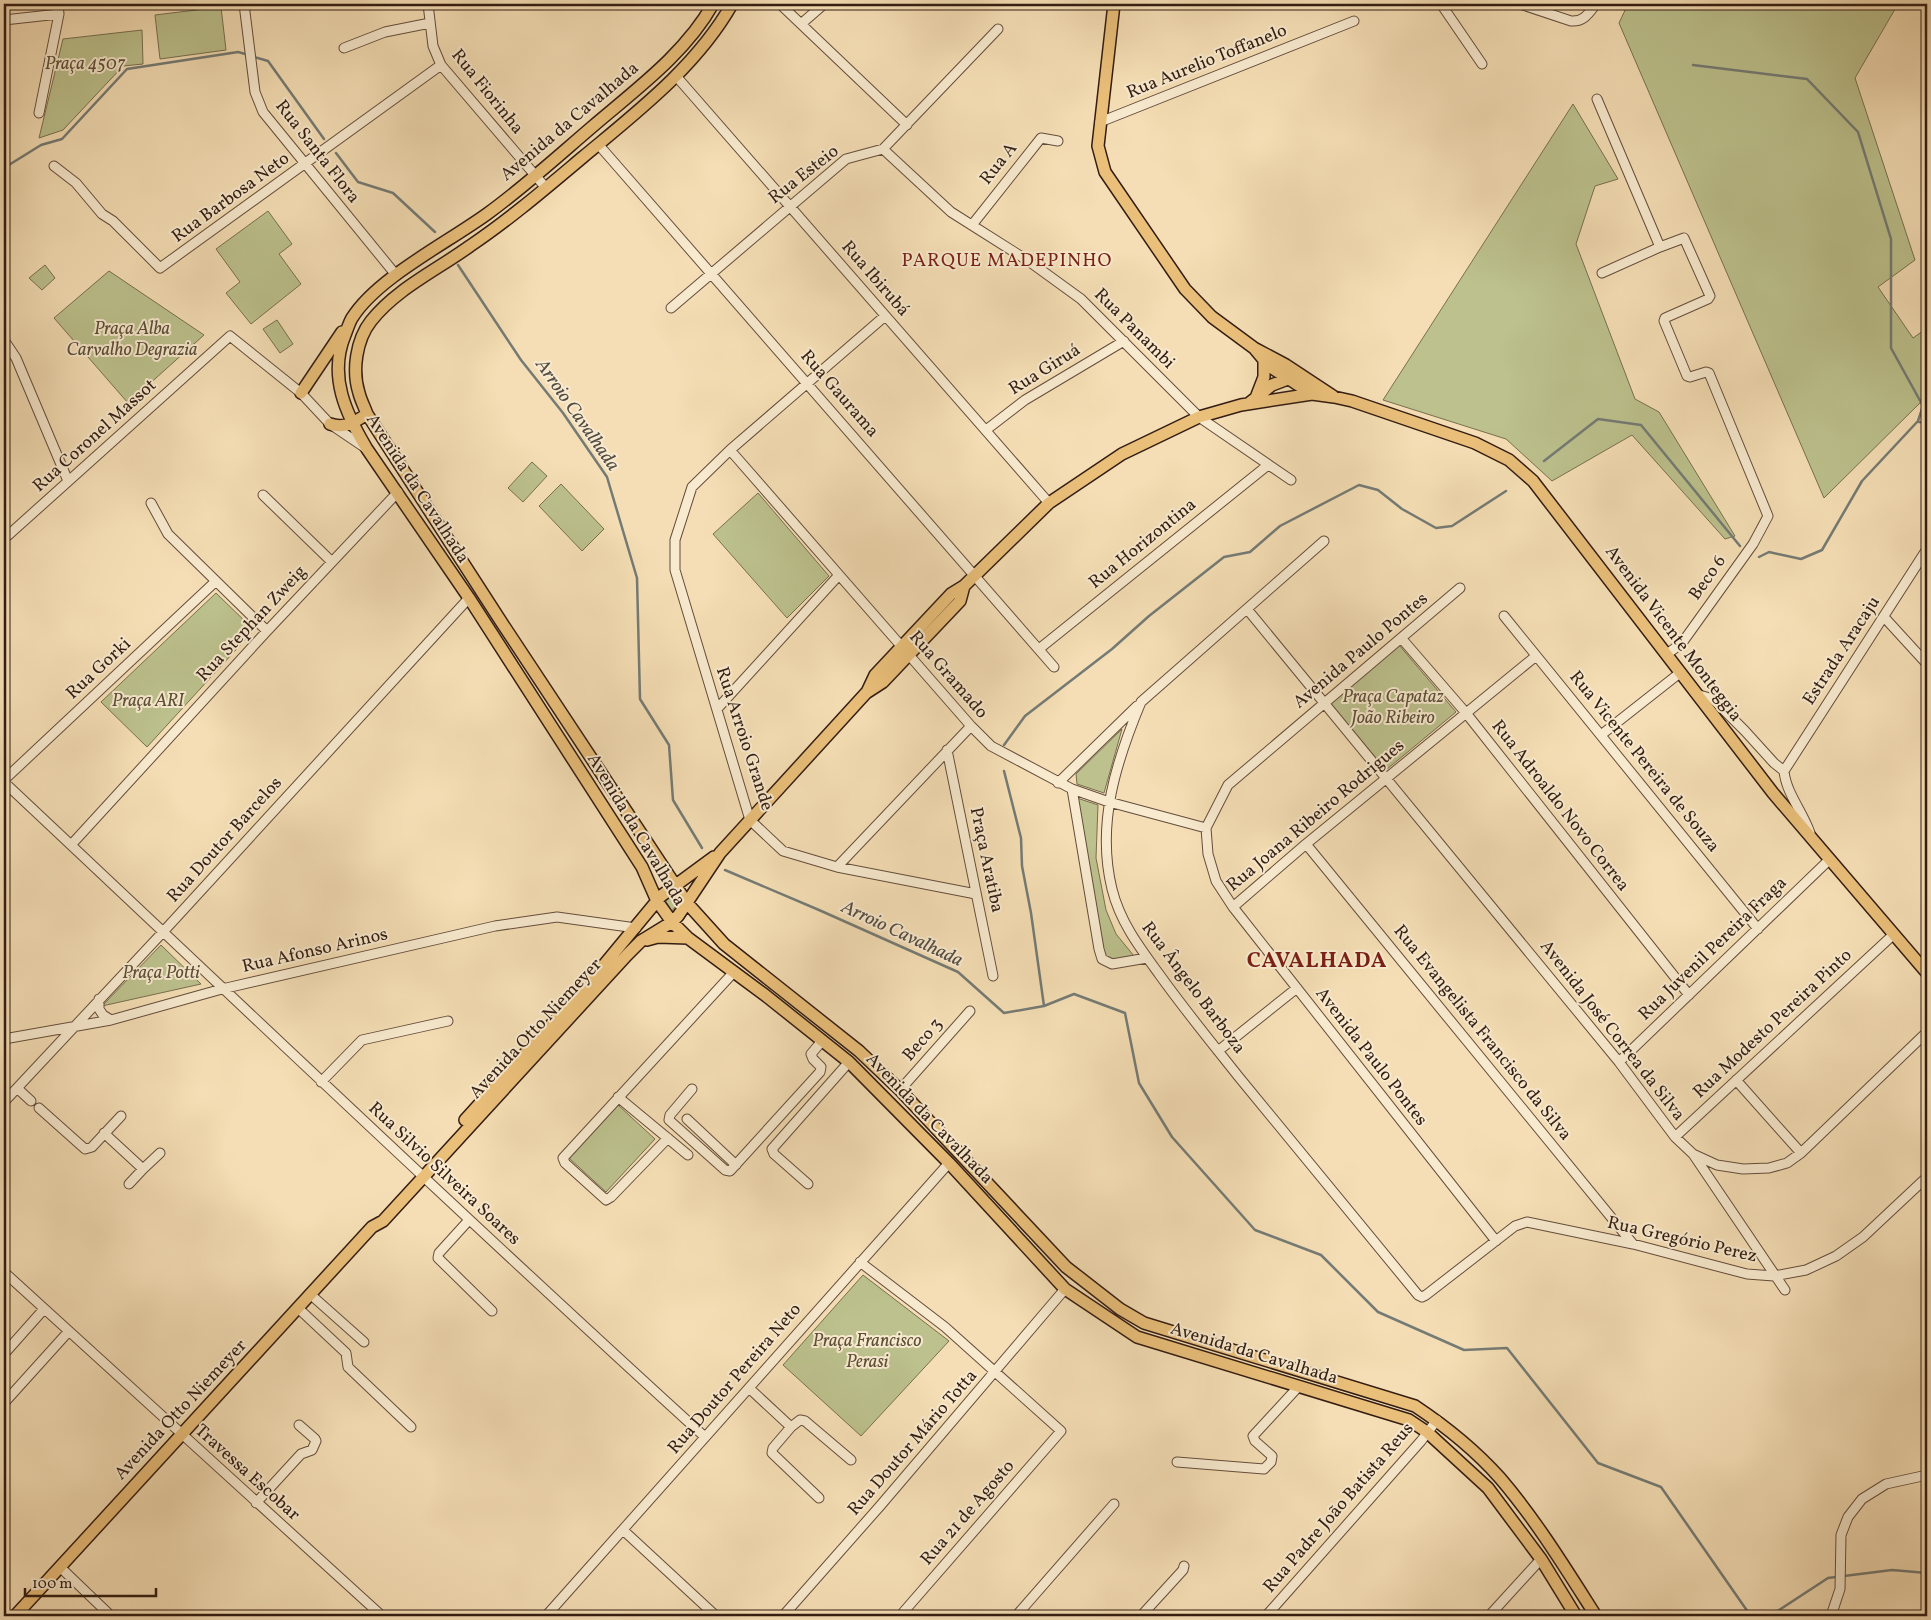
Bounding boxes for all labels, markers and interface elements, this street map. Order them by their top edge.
street label: Rua Aurelio Toffanelo [1123,18,1291,106]
street label: Rua Fiorinha [445,44,529,140]
park label: Praça 4507 [45,52,126,77]
street label: Avenida da Cavalhada [495,57,645,187]
street label: Rua Santa Flora [269,95,365,209]
street label: Rua A [974,137,1024,190]
street label: Rua Esteio [764,140,844,210]
street label: Rua Barbosa Neto [167,147,295,249]
street label: Rua Ibirubá [835,236,915,322]
district label: PARQUE MADEPINHO [902,248,1112,274]
street label: Rua Panambi [1088,283,1180,375]
park label: Praça Alba Carvalho Degrazia [67,317,197,363]
street label: Rua Giruá [1004,338,1086,402]
street label: Rua Gaurama [794,345,884,443]
water label: Arroio Cavalhada [528,353,625,476]
street label: Rua Coronel Massot [28,374,162,498]
street label: Avenida da Cavalhada [359,409,475,569]
street label: Rua Horizontina [1084,493,1202,595]
street label: Avenida Vicente Monteggia [1598,541,1748,727]
street label: Beco 6 [1683,550,1733,606]
street label: Rua Stephan Zweig [191,560,313,688]
street label: Avenida Paulo Pontes [1288,587,1434,715]
street label: Estrada Aracaju [1797,592,1887,710]
street label: Rua Gramado [903,626,993,724]
street label: Rua Gorki [61,632,137,706]
street label: Rua Arroio Grande [709,664,779,814]
street label: Rua Vicente Pereira de Souza [1563,666,1725,858]
park label: Praça Capataz João Ribeiro [1342,685,1444,731]
park label: Praça ARI [112,689,185,714]
street label: Rua Adroaldo Novo Correa [1485,715,1635,897]
street label: Rua Joana Ribeiro Rodrigues [1222,734,1410,898]
street label: Avenida da Cavalhada [581,749,692,911]
street label: Rua Doutor Barcelos [162,772,288,908]
street label: Praça Aratiba [963,805,1009,915]
street label: Rua Juvenil Pereira Fraga [1633,871,1793,1027]
water label: Arroio Cavalhada [836,894,967,974]
street label: Rua Ângelo Barboza [1135,917,1251,1059]
street label: Rua Evangelista Francisco da Silva [1387,920,1577,1146]
street label: Rua Afonso Arinos [240,922,390,980]
street label: Avenida José Correa da Silva [1533,935,1691,1127]
street label: Rua Modesto Pereira Pinto [1688,943,1858,1105]
district label: CAVALHADA [1247,946,1387,977]
street label: Avenida Otto Niemeyer [464,953,608,1105]
park label: Praça Potti [122,961,200,986]
street label: Avenida Paulo Pontes [1309,983,1433,1131]
street label: Beco 3 [897,1013,949,1067]
street label: Avenida da Cavalhada [860,1048,998,1190]
street label: Rua Silvio Silveira Soares [362,1097,526,1251]
street label: Rua Gregório Perez [1605,1211,1759,1269]
street label: Rua Doutor Pereira Neto [662,1298,808,1460]
street label: Avenida da Cavalhada [1167,1317,1341,1391]
park label: Praça Francisco Perasi [813,1329,921,1375]
street label: Avenida Otto Niemeyer [109,1334,253,1486]
street label: Rua Doutor Mário Totta [842,1364,984,1522]
street label: Rua Padre João Batista Reus [1258,1417,1420,1599]
street label: Travessa Escobar [189,1419,305,1527]
street label: Rua 21 de Agosto [915,1455,1021,1571]
scale bar [25,1565,156,1597]
text: 100 m [32,1574,72,1595]

